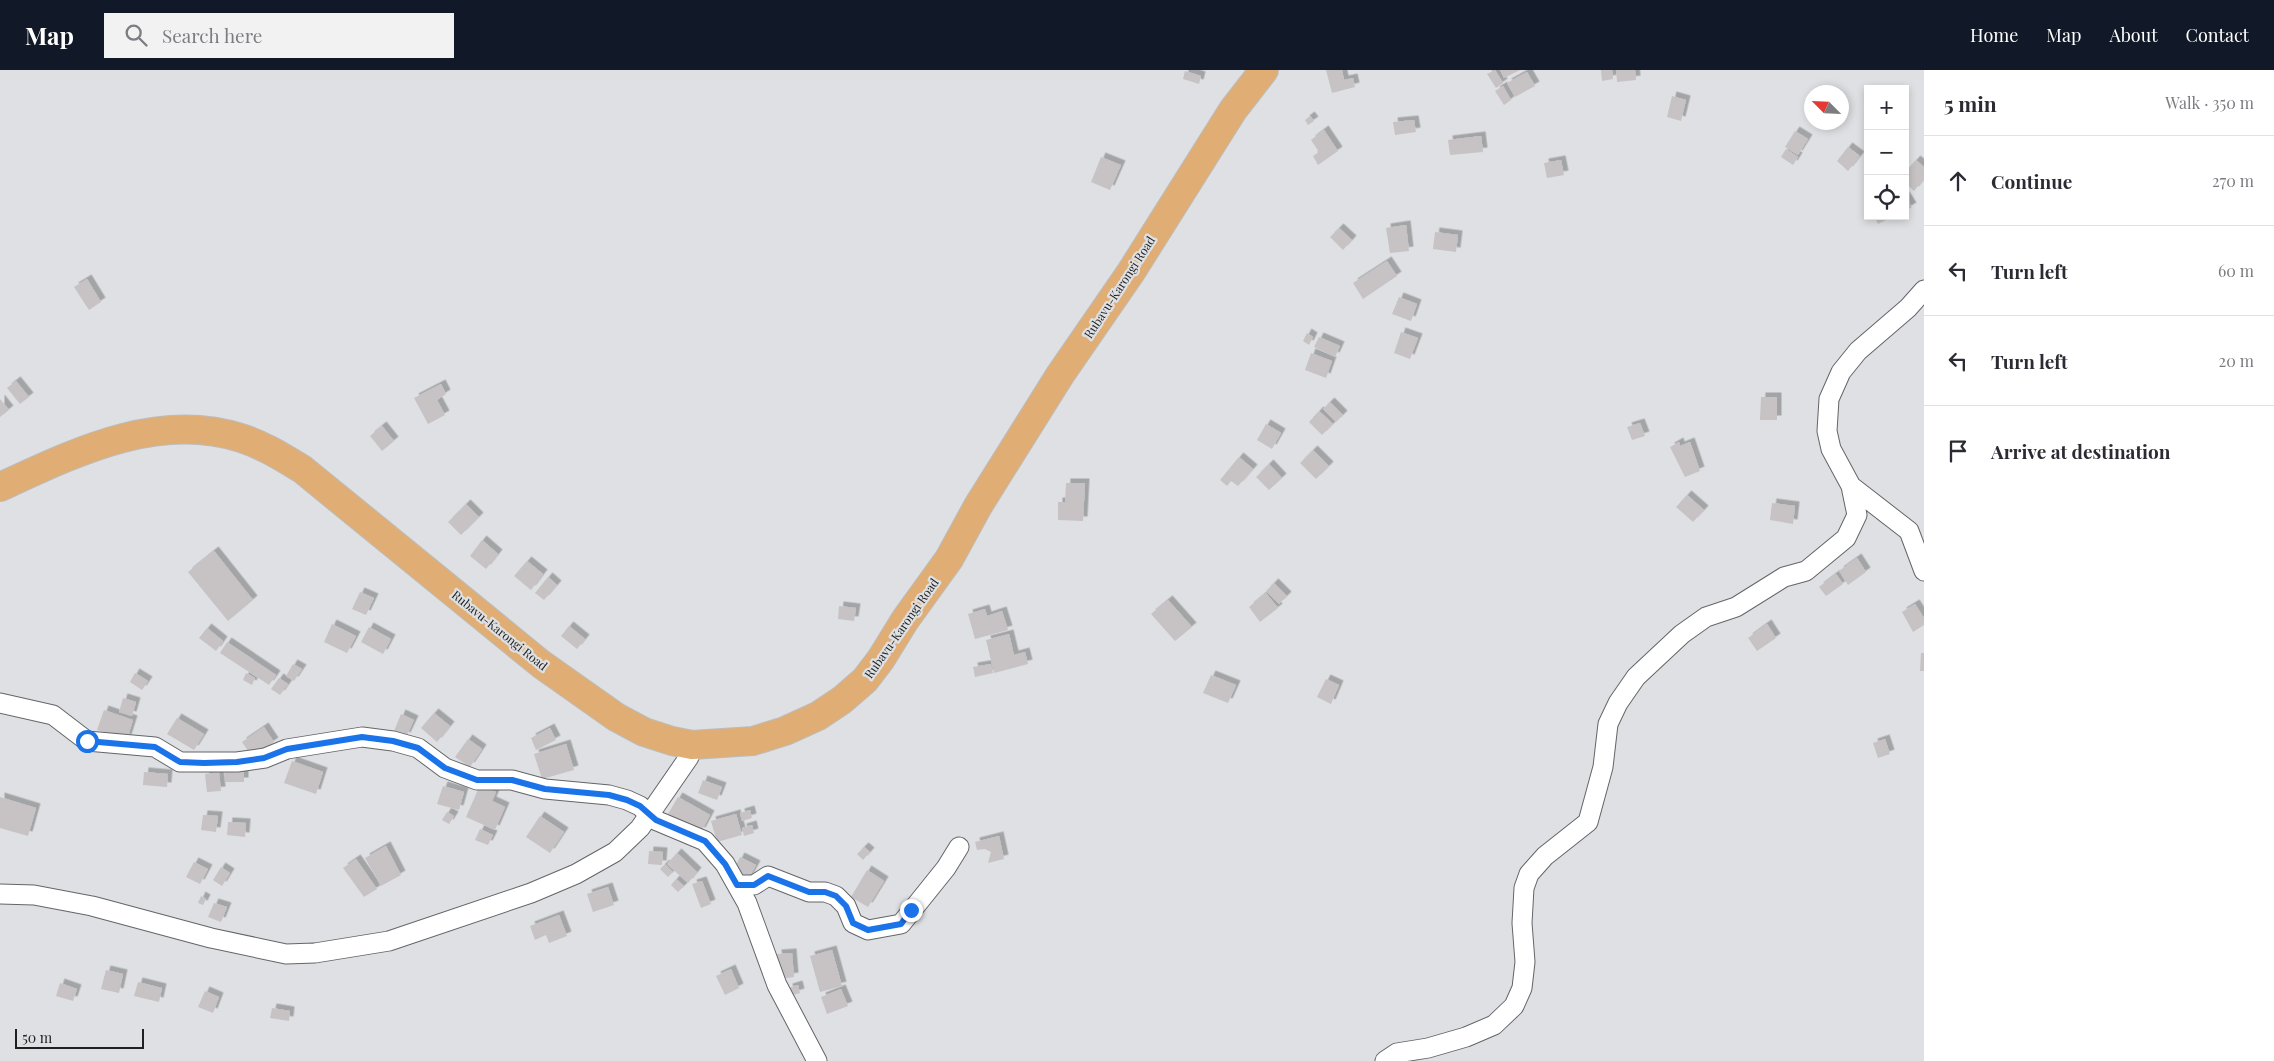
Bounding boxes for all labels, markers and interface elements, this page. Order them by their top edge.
search box [104,13,454,58]
text: Map [25,19,74,51]
icon: search [122,21,150,49]
text: Search here [162,22,262,48]
text: Home [1970,23,2018,47]
text: Map [2046,23,2081,47]
text: About [2109,23,2158,47]
text: Contact [2186,23,2249,47]
north arrow [1804,85,1849,130]
map controls [1864,85,1909,220]
button: + [1864,85,1909,130]
text: 5 min [1944,89,1997,117]
text: Walk · 350 m [2165,92,2254,113]
button: − [1864,130,1909,175]
icon: ahead [1944,167,1972,195]
text: Continue [1991,168,2072,194]
text: 270 m [2212,170,2254,191]
button: locate [1864,175,1909,220]
street label: Rubavu-Karongi Road [1080,233,1158,341]
icon: left [1944,257,1972,285]
text: Turn left [1991,258,2068,284]
text: 60 m [2218,260,2254,281]
icon: left [1944,347,1972,375]
text: Turn left [1991,348,2068,374]
text: 20 m [2219,350,2254,371]
icon: arrive [1944,437,1972,465]
text: Arrive at destination [1991,438,2171,464]
street label: Rubavu-Karongi Road [860,575,942,681]
street label: Rubavu-Karongi Road [449,586,551,674]
route start [76,730,99,753]
route end [900,899,923,922]
scale bar [15,1026,144,1049]
text: 50 m [22,1028,52,1047]

